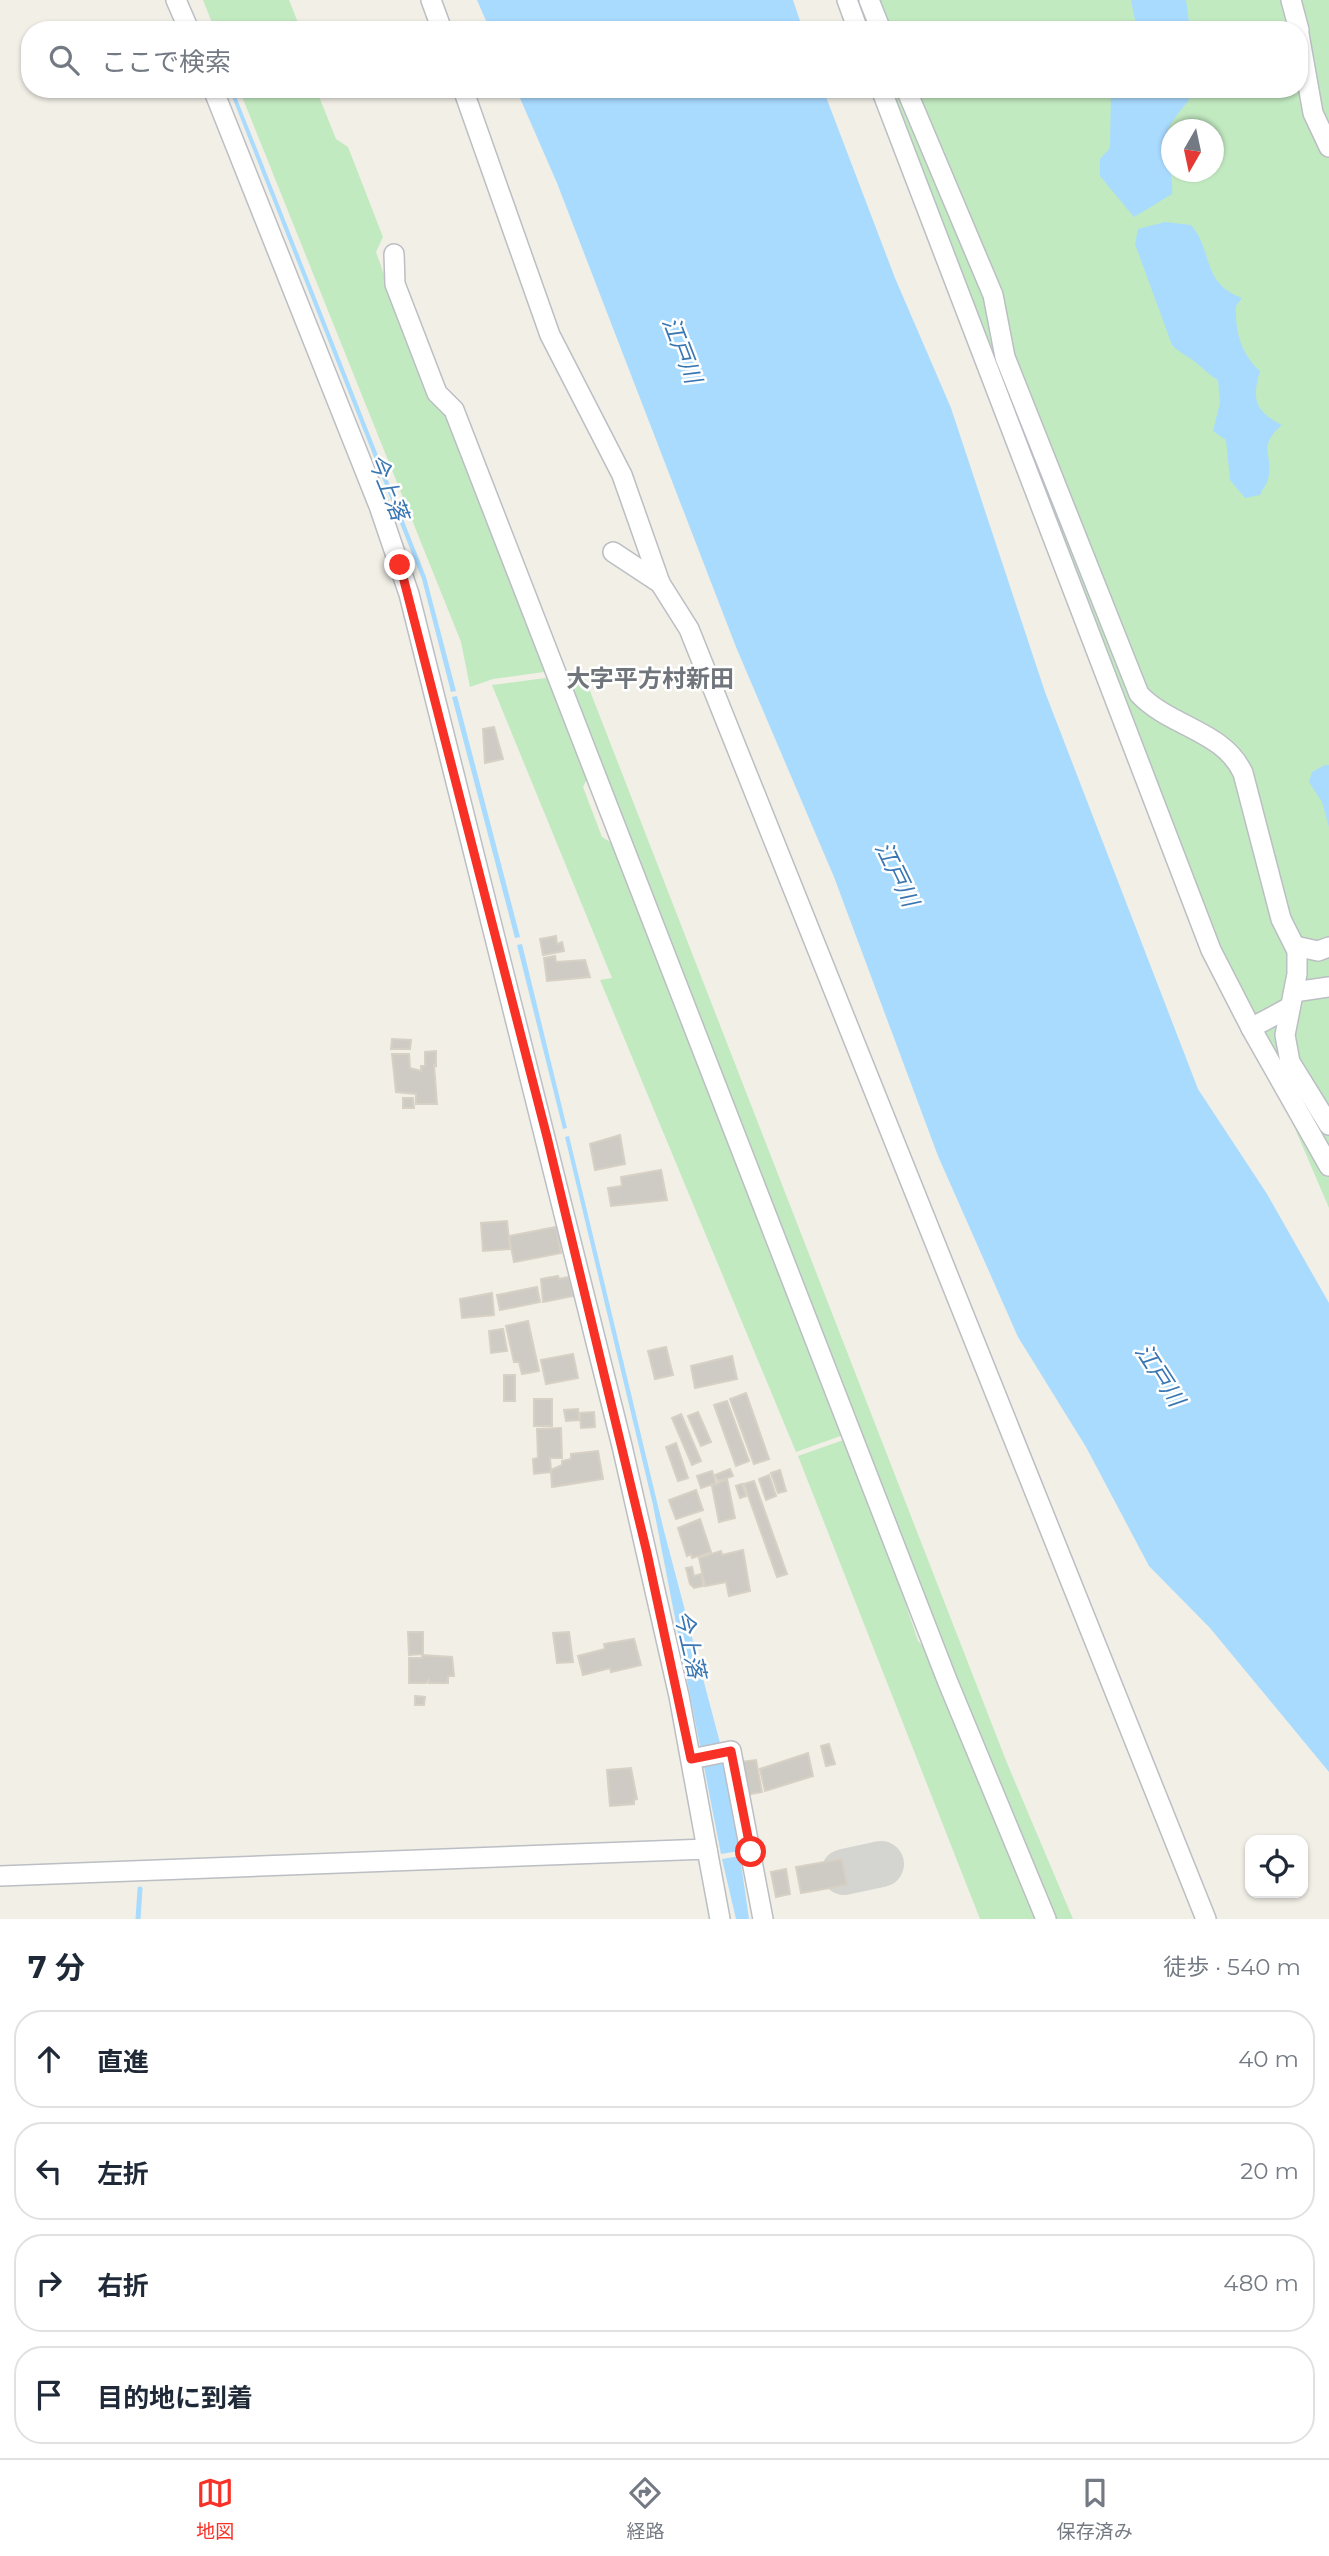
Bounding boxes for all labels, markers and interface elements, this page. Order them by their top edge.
search box [21,21,1308,98]
icon: search [45,41,83,79]
text: ここで検索 [101,46,231,78]
north arrow [1161,119,1224,182]
water label: 江戸川 [657,313,709,390]
water label: 今上落 [362,450,415,528]
route end [384,549,415,580]
district label: 大字平方村新田 [566,664,734,693]
water label: 江戸川 [869,837,926,914]
water label: 江戸川 [1129,1338,1192,1414]
water label: 今上落 [669,1607,712,1685]
map controls [1245,1835,1308,1898]
button: locate [1245,1835,1308,1898]
route start [735,1836,766,1867]
text: 7 分 [28,1949,85,1986]
text: 徒歩 · 540 m [1163,1953,1301,1981]
icon: ahead [30,2040,68,2078]
text: 40 m [1238,2045,1299,2073]
text: 直進 [97,2046,149,2078]
icon: left [30,2152,68,2190]
text: 20 m [1240,2157,1299,2185]
text: 左折 [97,2158,149,2190]
icon: right [30,2264,68,2302]
text: 480 m [1223,2269,1299,2297]
text: 右折 [97,2270,149,2302]
icon: arrive [30,2376,68,2414]
text: 目的地に到着 [97,2382,253,2414]
tab: 地図 [196,2474,234,2543]
tab: 経路 [626,2474,665,2543]
tab: 保存済み [1057,2474,1133,2543]

